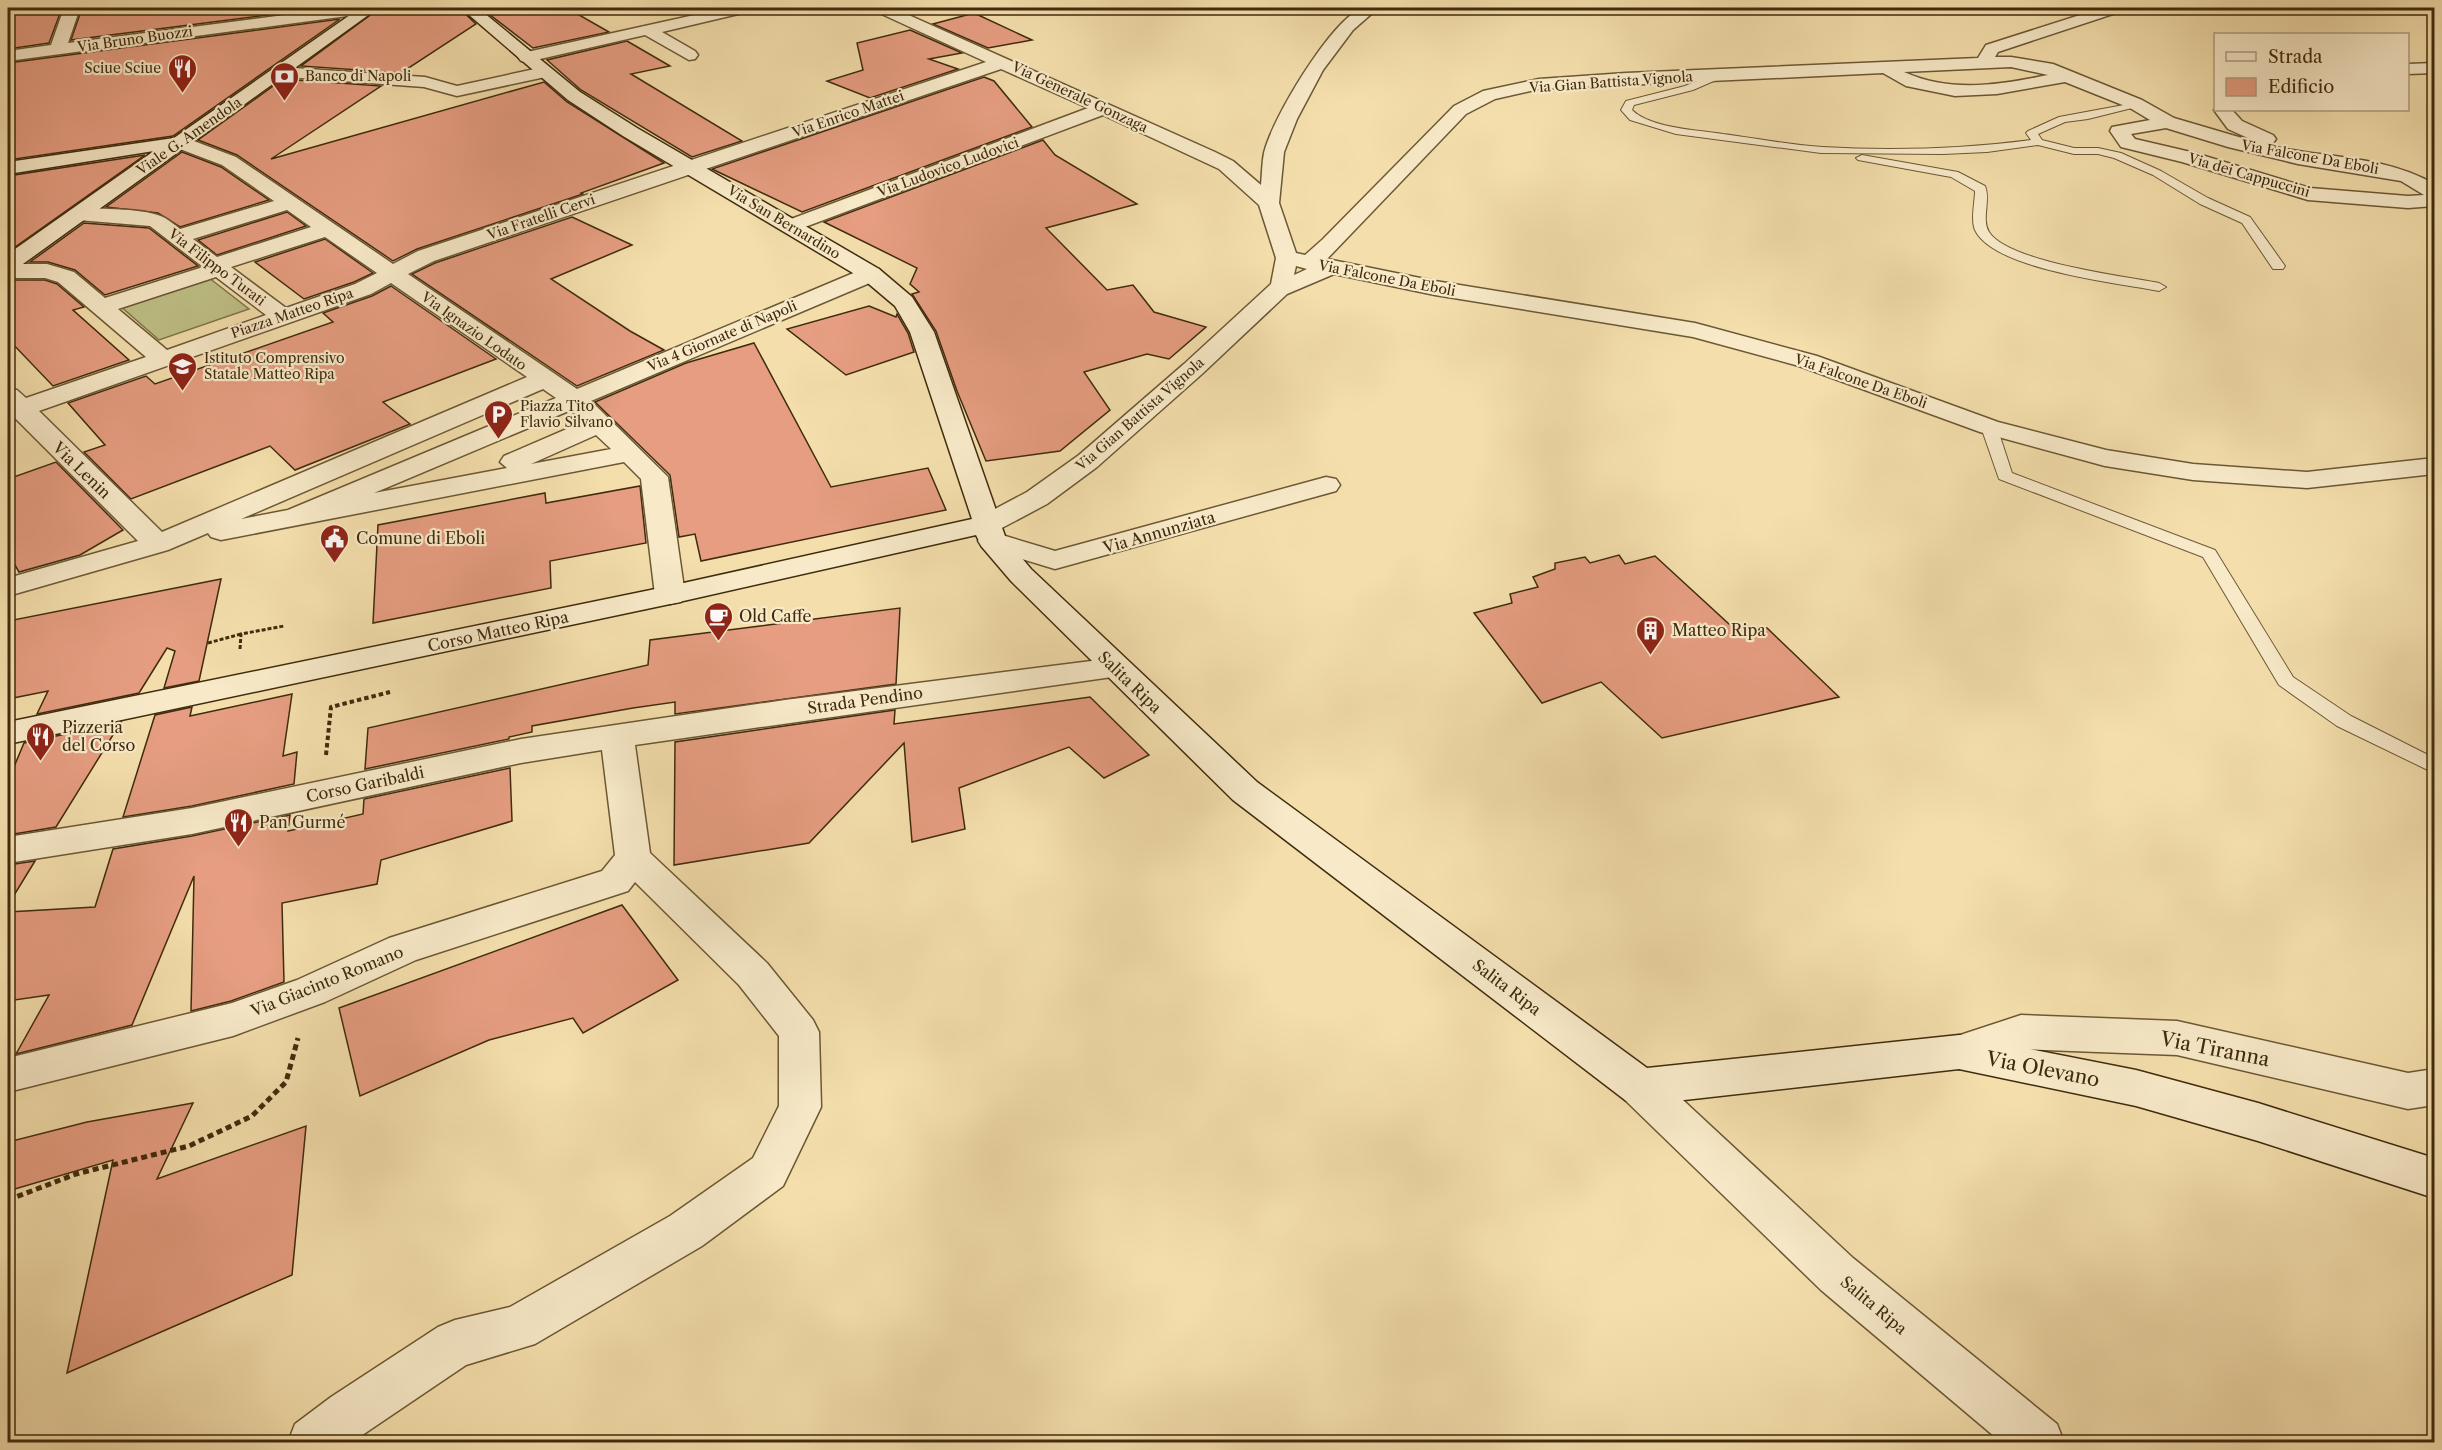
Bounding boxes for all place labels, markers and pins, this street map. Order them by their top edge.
restaurant icon: Sciue Sciue [166,52,198,94]
place label: Sciue Sciue [84,59,161,77]
bank icon: Banco di Napoli [268,60,300,102]
place label: Banco di Napoli [305,67,411,85]
place label: Istituto Comprensivo Statale Matteo Ripa [204,349,345,383]
school or university icon: Istituto Comprensivo Statale Matteo Ripa [167,350,199,392]
place label: Piazza Tito Flavio Silvano [520,397,613,431]
parking icon: Piazza Tito Flavio Silvano [483,398,515,440]
public building icon: Comune di Eboli [319,522,351,564]
place label: Comune di Eboli [356,528,485,548]
cafe icon: Old Caffe [702,600,734,642]
place label: Old Caffe [739,606,812,626]
building icon: Matteo Ripa [1635,614,1667,656]
place label: Matteo Ripa [1672,620,1766,640]
place label: Pizzeria del Corso [62,717,136,755]
restaurant icon: Pizzeria del Corso [25,720,57,762]
restaurant icon: Pan Gurmé [222,806,254,848]
place label: Pan Gurmé [259,812,345,832]

